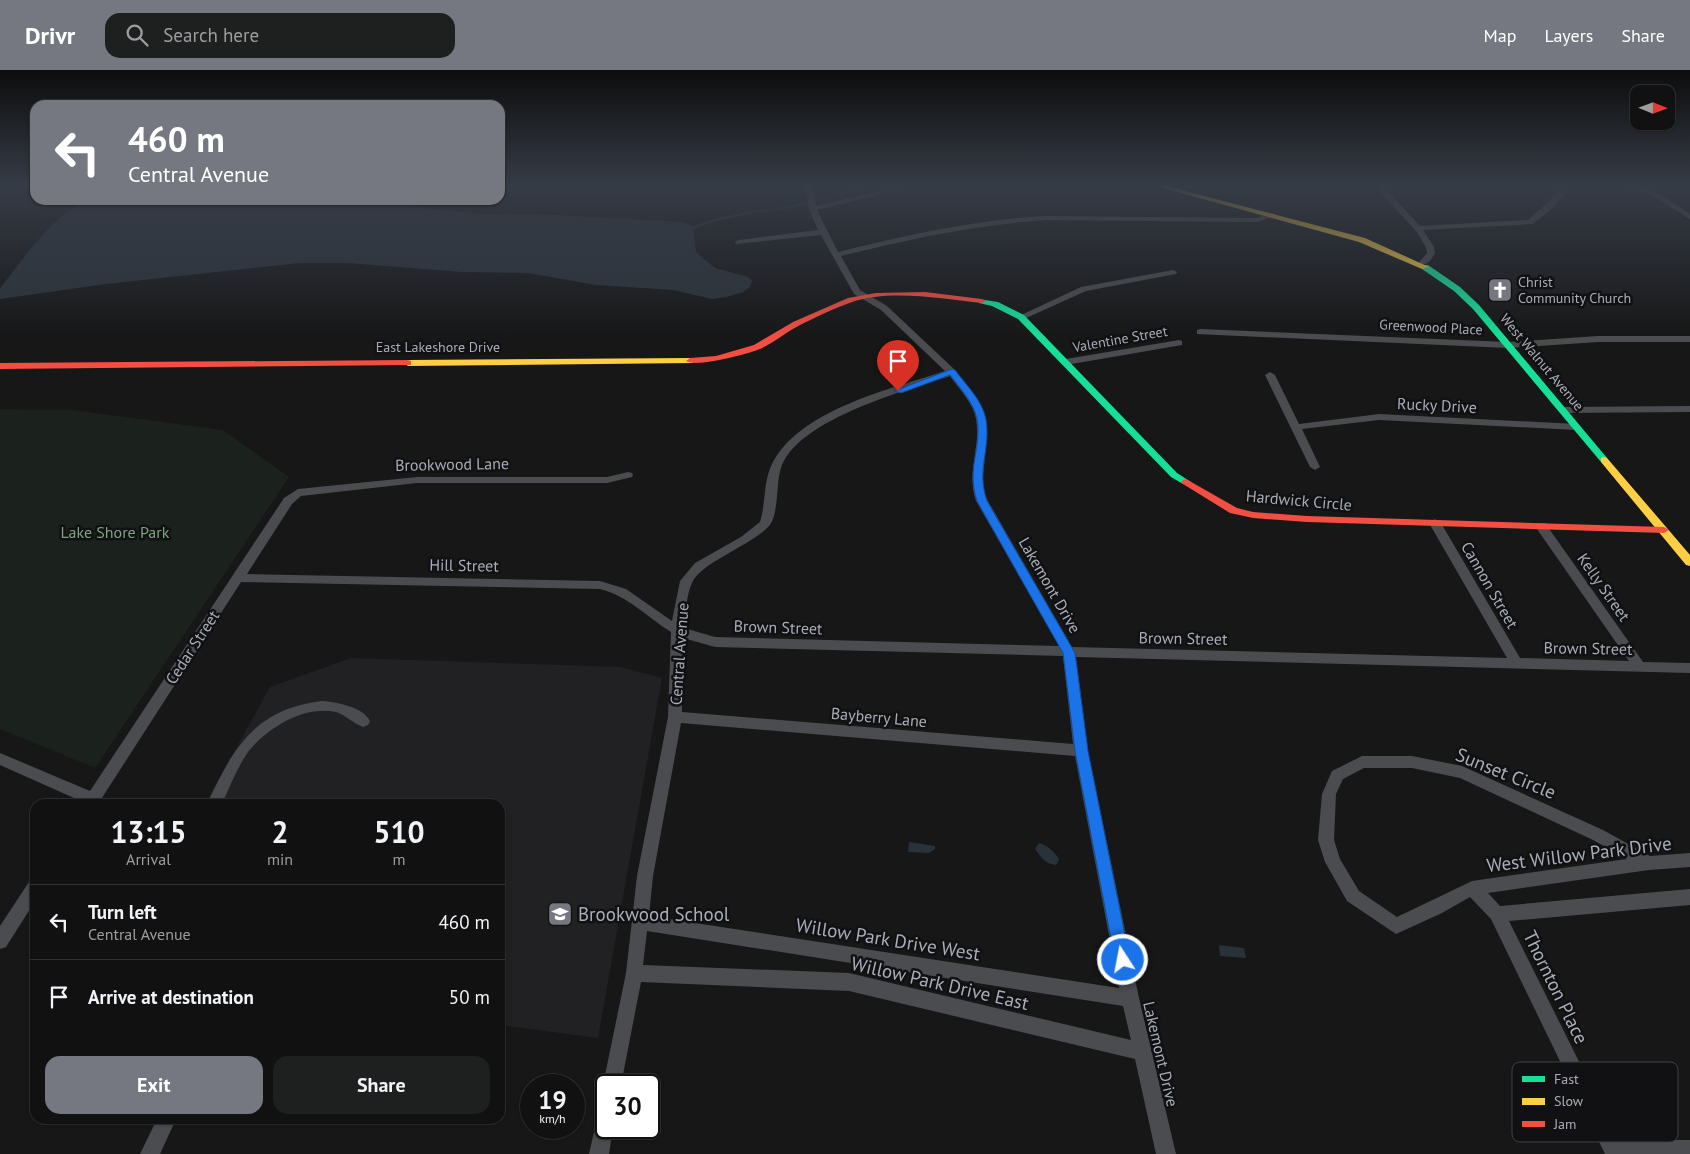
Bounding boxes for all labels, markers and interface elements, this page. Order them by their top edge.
search box [105,13,455,58]
text: Drivr [25,20,75,51]
icon: search [123,21,151,49]
text: Search here [163,23,259,47]
text: Map [1484,24,1516,47]
text: Layers [1544,24,1593,47]
text: Share [1621,24,1665,47]
north arrow [1630,85,1675,130]
map controls [1630,85,1675,130]
text: 460 m [128,116,225,162]
icon: left [45,120,110,185]
text: Central Avenue [128,160,269,188]
place label: Christ Community Church [1518,273,1631,307]
church icon: Christ Community Church [1487,277,1513,303]
street label: West Walnut Avenue [1496,310,1588,414]
street label: Greenwood Place [1379,315,1483,339]
street label: Valentine Street [1070,322,1169,356]
street label: East Lakeshore Drive [376,338,500,356]
pin [877,340,919,391]
icon: arrive [884,347,912,375]
street label: Rucky Drive [1397,393,1477,417]
street label: Brookwood Lane [395,453,509,475]
street label: Hardwick Circle [1245,485,1353,515]
park label: Lake Shore Park [61,522,170,542]
street label: Lakemont Drive [1014,534,1086,636]
street label: Cannon Street [1457,538,1523,632]
street label: Kelly Street [1573,549,1635,625]
street label: Hill Street [429,554,499,576]
street label: Central Avenue [665,602,693,706]
street label: Cedar Street [161,606,224,688]
street label: Brown Street [733,615,823,639]
street label: Brown Street [1138,627,1228,649]
street label: Brown Street [1543,637,1633,659]
street label: Bayberry Lane [830,703,928,731]
street label: Sunset Circle [1452,742,1560,804]
text: 13:15 [110,812,187,851]
text: 2 [272,812,289,851]
text: 510 [373,812,425,851]
street label: West Willow Park Drive [1485,831,1673,877]
text: Arrival [126,849,171,869]
text: min [267,849,293,869]
text: m [393,849,406,869]
text: Turn left [88,900,157,924]
school or university icon: Brookwood School [547,901,573,927]
place label: Brookwood School [578,902,730,926]
icon: left [45,908,73,936]
text: 460 m [438,910,490,934]
street label: Willow Park Drive West [794,913,982,966]
text: Central Avenue [88,924,191,944]
street label: Thornton Place [1518,926,1594,1048]
position arrow [1096,933,1148,985]
street label: Willow Park Drive East [849,951,1032,1015]
icon: arrive [45,983,73,1011]
text: Arrive at destination [88,985,254,1009]
text: 50 m [449,985,490,1009]
street label: Lakemont Drive [1139,999,1183,1109]
button: Exit [45,1056,263,1114]
button: Share [273,1056,490,1114]
legend [1512,1062,1678,1142]
text: Fast [1554,1070,1579,1088]
speed limit sign: 30 [595,1074,660,1139]
text: 19 [538,1084,567,1116]
text: Slow [1554,1092,1584,1110]
text: km/h [539,1111,566,1126]
text: Jam [1553,1115,1576,1133]

